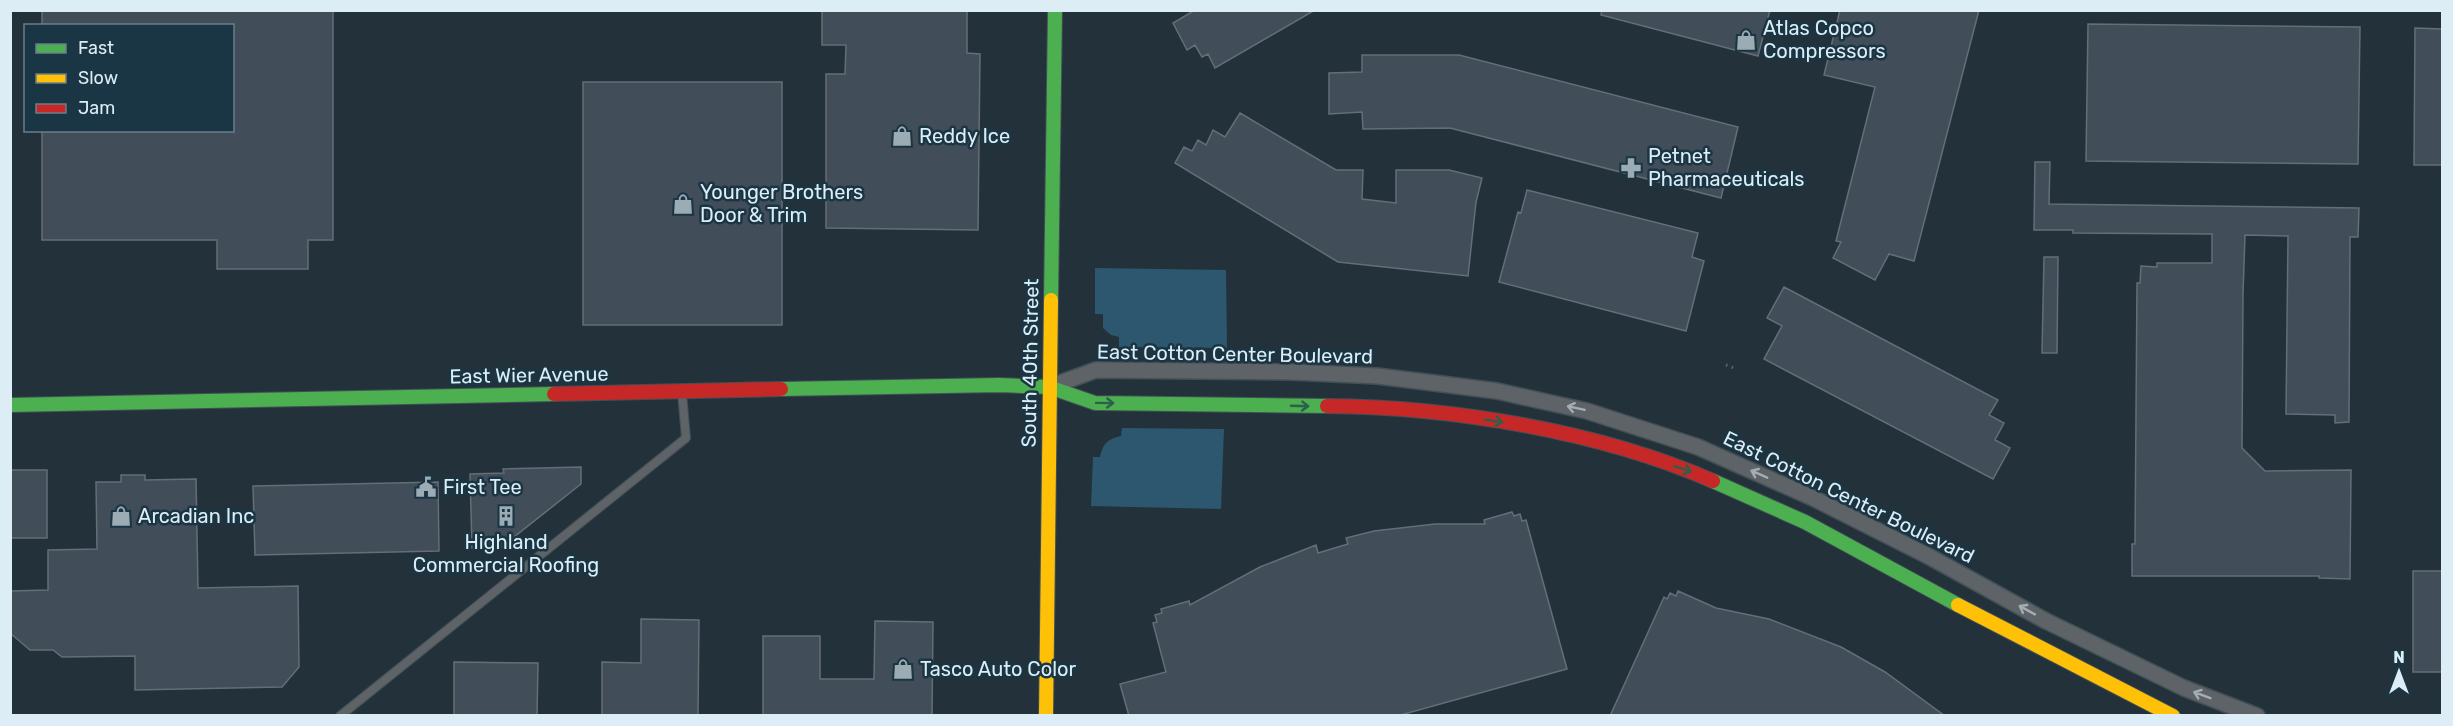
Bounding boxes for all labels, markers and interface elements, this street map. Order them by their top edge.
place label: Atlas Copco Compressors [1763,16,1886,63]
legend [24,24,234,132]
shop icon: Atlas Copco Compressors [1734,28,1758,52]
text: Fast [78,37,114,59]
text: Slow [78,67,118,89]
text: Jam [78,97,115,119]
shop icon: Reddy Ice [890,124,914,148]
place label: Reddy Ice [919,124,1010,148]
place label: Petnet Pharmaceuticals [1648,144,1805,191]
pharmacy icon: Petnet Pharmaceuticals [1619,156,1643,180]
place label: Younger Brothers Door & Trim [700,180,863,227]
shop icon: Younger Brothers Door & Trim [671,192,695,216]
street label: South 40th Street [1017,278,1043,448]
street label: East Cotton Center Boulevard [1097,340,1373,368]
street label: East Wier Avenue [449,362,609,388]
one-way arrow [1095,397,1115,409]
one-way arrow [1290,400,1310,411]
one-way arrow [1567,402,1586,414]
one-way arrow [1484,415,1503,426]
street label: East Cotton Center Boulevard [1720,426,1978,568]
one-way arrow [1673,464,1692,475]
one-way arrow [1751,468,1769,479]
public building icon: First Tee [414,475,438,499]
place label: First Tee [443,475,522,499]
shop icon: Arcadian Inc [109,504,133,528]
place label: Arcadian Inc [138,504,254,528]
building icon: Highland Commercial Roofing [494,504,518,528]
place label: Highland Commercial Roofing [413,530,599,577]
one-way arrow [2018,604,2036,615]
north arrow [2369,642,2429,702]
text: N [2393,648,2405,667]
shop icon: Tasco Auto Color [891,657,915,681]
place label: Tasco Auto Color [920,657,1077,681]
one-way arrow [2193,689,2212,700]

